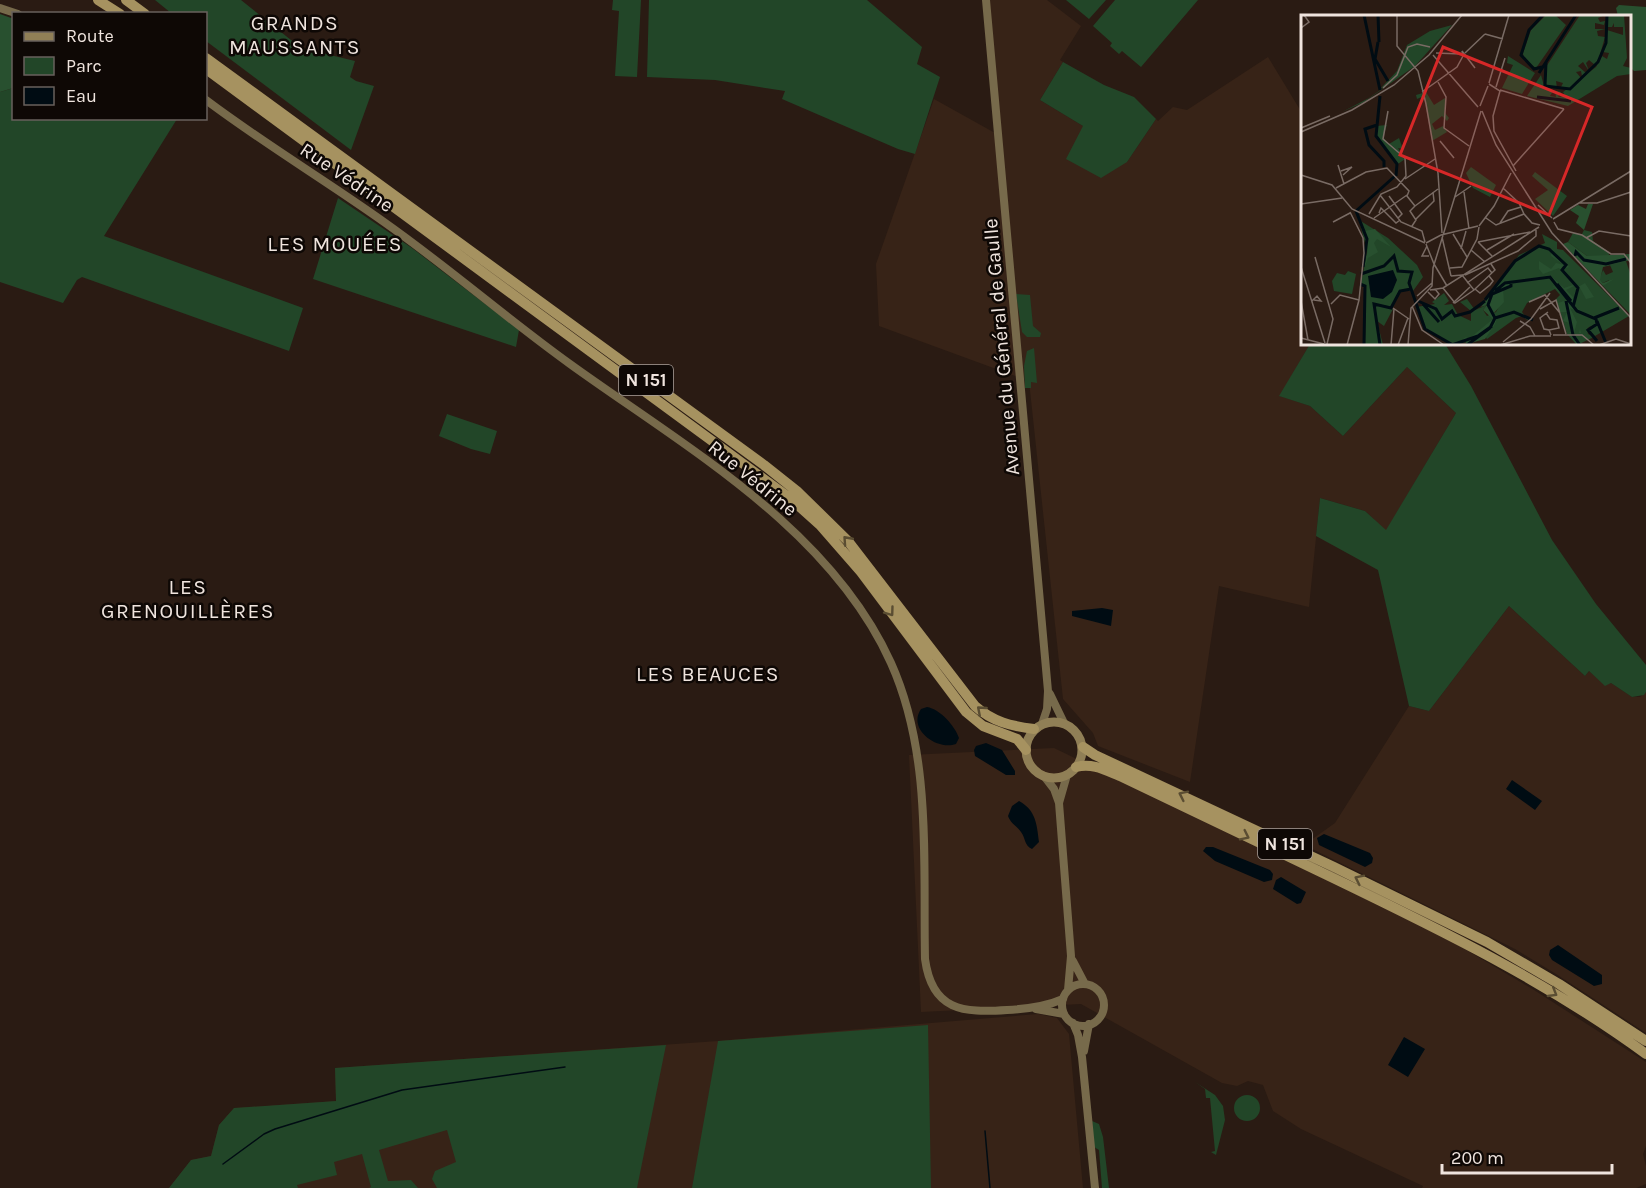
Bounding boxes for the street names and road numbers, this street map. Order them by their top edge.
street label: Rue Védrine [296,138,398,217]
street label: Avenue du Général de Gaulle [979,218,1024,476]
road number: N 151 [619,365,673,395]
street label: Rue Védrine [704,436,802,521]
road number: N 151 [1258,829,1312,859]

